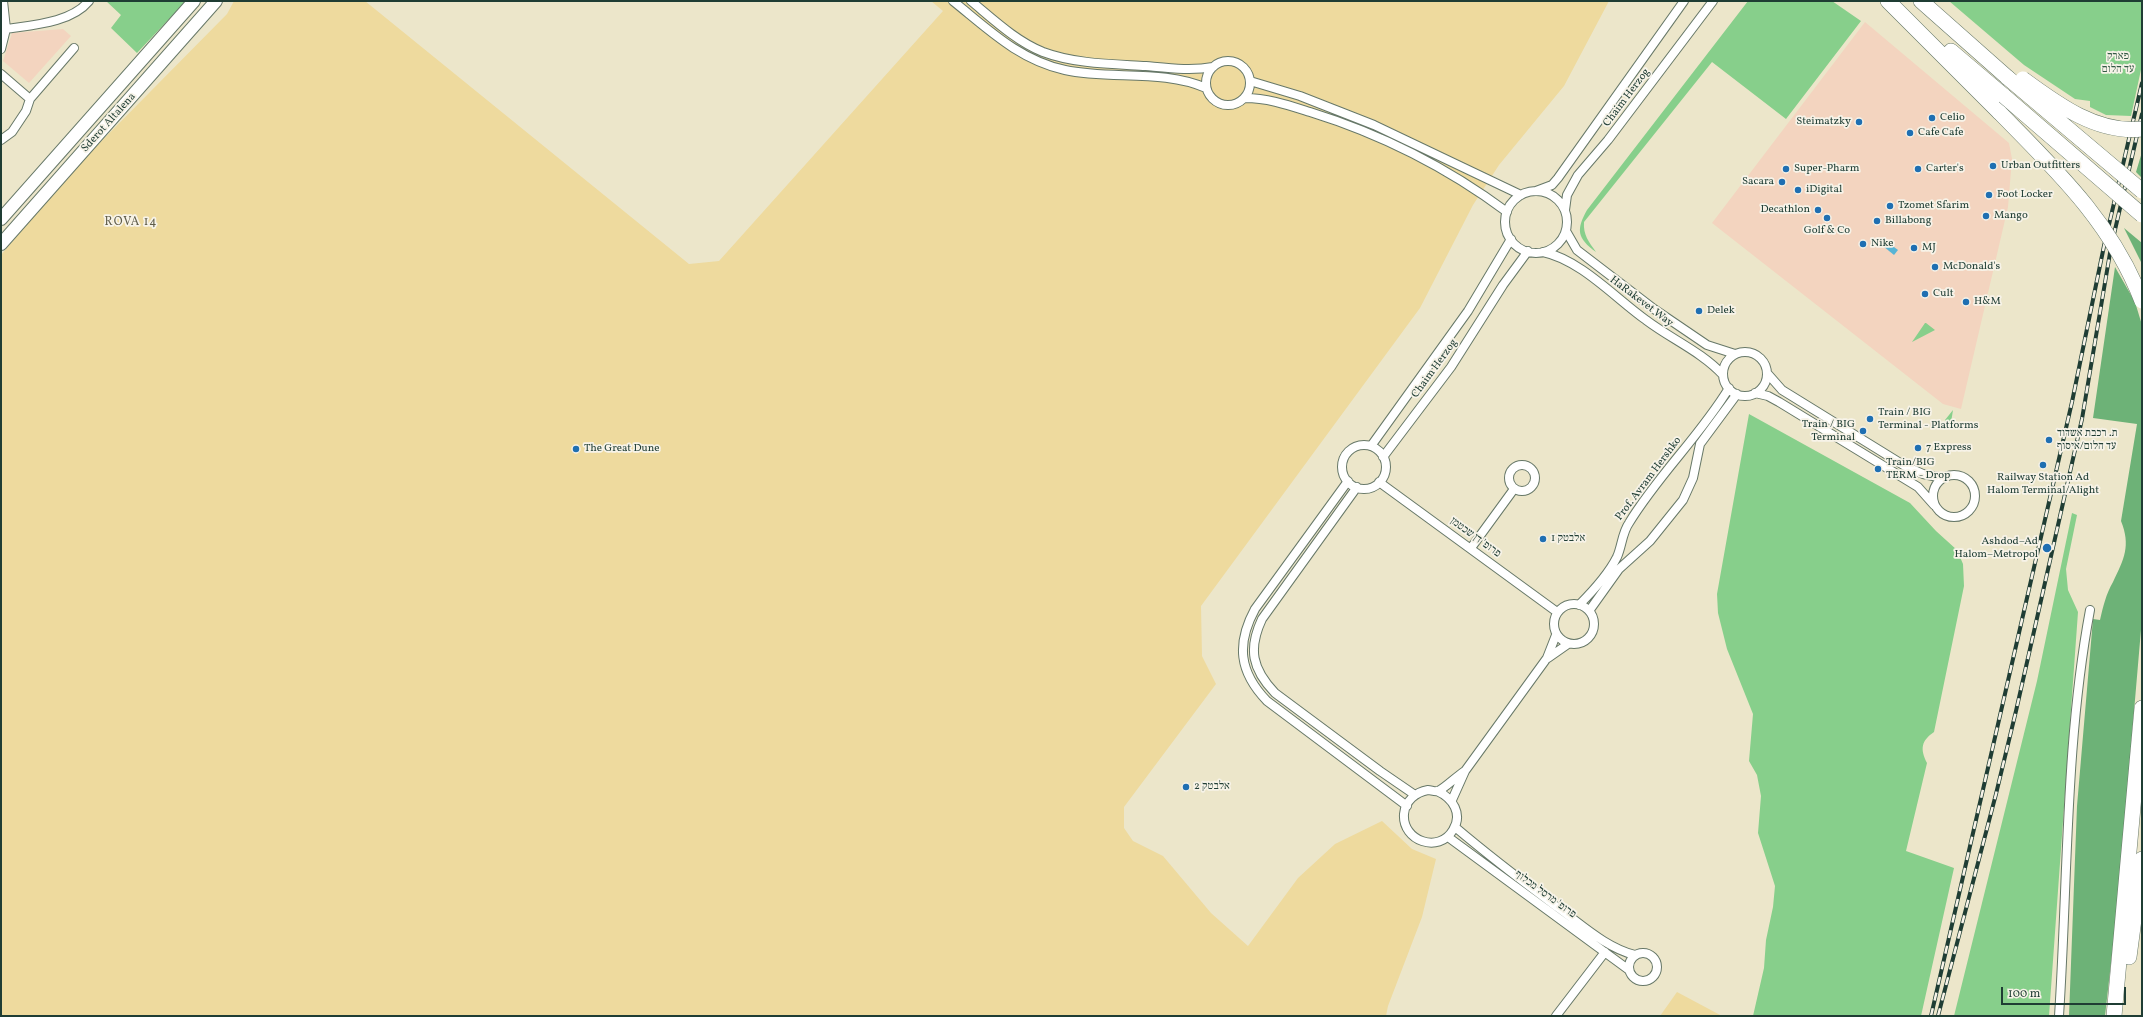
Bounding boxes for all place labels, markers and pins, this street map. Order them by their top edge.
place label: Celio [1940,111,1965,125]
marker: Celio [1927,113,1937,123]
place label: Steimatzky [1796,115,1851,129]
marker: Steimatzky [1854,117,1864,127]
place label: Cafe Cafe [1918,126,1963,140]
marker: Cafe Cafe [1905,128,1915,138]
place label: Urban Outfitters [2001,159,2080,173]
marker: Urban Outfitters [1988,161,1998,171]
place label: Super-Pharm [1794,162,1859,176]
place label: Carter's [1926,162,1964,176]
marker: Super-Pharm [1781,164,1791,174]
marker: Carter's [1913,164,1923,174]
place label: Sacara [1742,175,1774,189]
marker: Sacara [1777,177,1787,187]
place label: iDigital [1806,183,1842,197]
marker: iDigital [1793,185,1803,195]
place label: Foot Locker [1997,188,2053,202]
marker: Foot Locker [1984,190,1994,200]
place label: Tzomet Sfarim [1898,199,1969,213]
marker: Tzomet Sfarim [1885,201,1895,211]
place label: Decathlon [1760,203,1810,217]
marker: Decathlon [1813,205,1823,215]
place label: Mango [1994,209,2028,223]
marker: Mango [1981,211,1991,221]
marker: Golf & Co [1822,213,1832,223]
place label: Billabong [1885,214,1931,228]
marker: Billabong [1872,216,1882,226]
place label: Golf & Co [1804,224,1850,238]
place label: Nike [1871,237,1894,251]
marker: Nike [1858,239,1868,249]
place label: MJ [1922,241,1936,255]
marker: MJ [1909,243,1919,253]
place label: McDonald's [1943,260,2000,274]
marker: McDonald's [1930,262,1940,272]
place label: Cult [1933,287,1954,301]
marker: Cult [1920,289,1930,299]
place label: H&M [1974,295,2001,309]
marker: H&M [1961,297,1971,307]
place label: Delek [1707,304,1735,318]
marker: Delek [1694,306,1704,316]
place label: Train / BIG Terminal - Platforms [1878,406,1978,432]
marker: Train / BIG Terminal - Platforms [1865,414,1875,424]
place label: Train / BIG Terminal [1802,418,1855,444]
marker: Train / BIG Terminal [1858,426,1868,436]
place label: ת. רכבת אשדוד עד הלום/איסוף [2057,427,2118,453]
marker: ת. רכבת אשדוד עד הלום/איסוף [2044,435,2054,445]
place label: 7 Express [1926,441,1971,455]
place label: The Great Dune [584,442,659,456]
marker: 7 Express [1913,443,1923,453]
marker: The Great Dune [571,444,581,454]
place label: Train/BIG TERM - Drop [1886,456,1950,482]
marker: Railway Station Ad Halom Terminal/Alight [2038,460,2048,470]
marker: Train/BIG TERM - Drop [1873,464,1883,474]
place label: Railway Station Ad Halom Terminal/Alight [1987,471,2099,497]
place label: אלבטק 1 [1551,532,1585,546]
marker: אלבטק 1 [1538,534,1548,544]
place label: Ashdod–Ad Halom–Metropol [1954,535,2038,561]
marker: Ashdod–Ad Halom–Metropol [2041,542,2053,554]
place label: אלבטק 2 [1194,780,1230,794]
marker: אלבטק 2 [1181,782,1191,792]

